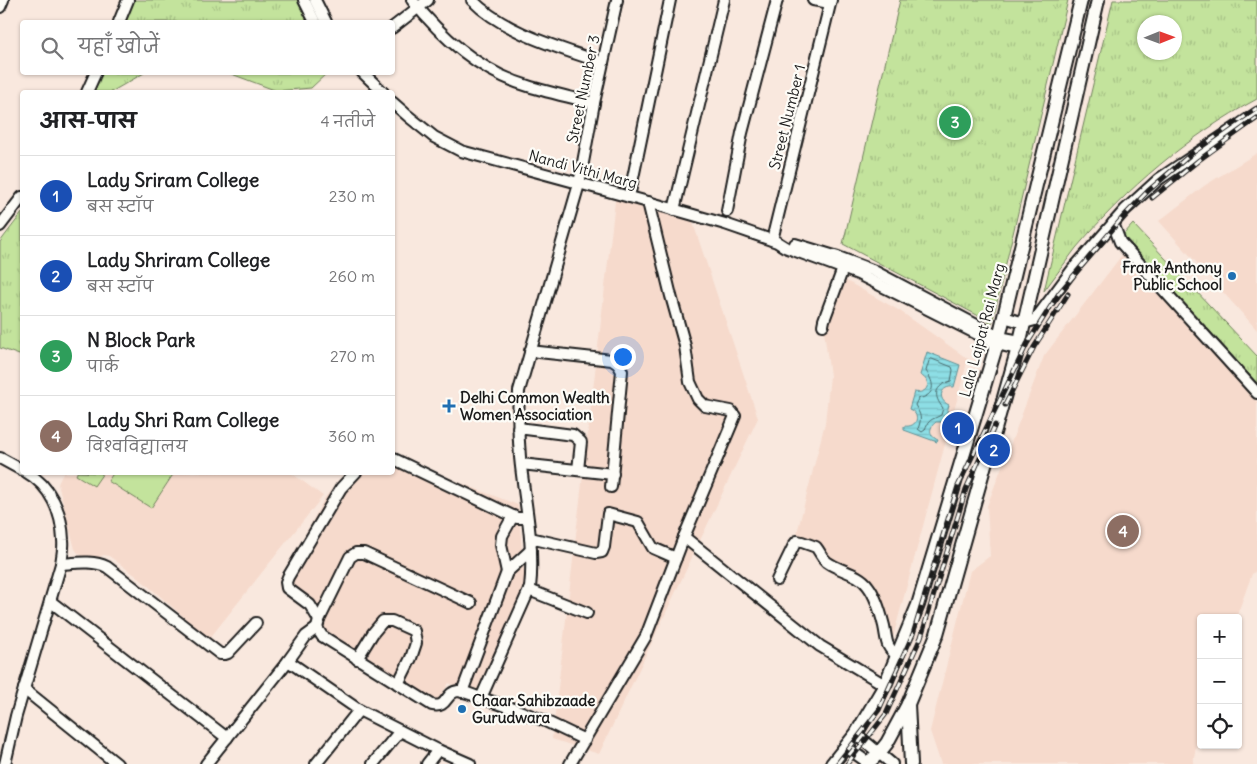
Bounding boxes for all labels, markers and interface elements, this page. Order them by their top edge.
north arrow [1137,15,1182,60]
search box [20,20,395,75]
street label: Street Number 3 [562,33,604,145]
icon: search [38,34,66,62]
text: यहाँ खोजें [78,34,159,58]
street label: Street Number 1 [765,62,809,172]
pin: 3 [939,103,971,141]
text: आस-पास [40,107,137,134]
text: 4 नतीजे [320,111,375,131]
street label: Nandi Vithi Marg [527,145,639,193]
text: Lady Sriram College [87,168,259,192]
text: 1 [53,186,59,206]
text: 230 m [329,186,375,206]
text: बस स्टॉप [87,196,153,216]
text: Lady Shriram College [87,248,270,272]
place label: Frank Anthony Public School [1122,258,1222,294]
street label: Lala Lajpat Rai Marg [955,261,1009,399]
text: 2 [52,266,60,286]
text: 260 m [329,266,375,286]
marker: Frank Anthony Public School [1226,270,1238,282]
text: बस स्टॉप [87,276,153,296]
text: N Block Park [87,328,195,352]
your location [610,344,636,370]
text: 3 [51,346,61,366]
text: 270 m [330,346,375,366]
text: पार्क [87,356,118,376]
place label: Delhi Common Wealth Women Association [460,388,610,424]
marker: Delhi Common Wealth Women Association [442,399,456,413]
text: Lady Shri Ram College [87,408,279,432]
pin: 1 [942,409,974,447]
text: 4 [51,426,61,446]
text: 360 m [328,426,375,446]
pin: 2 [978,431,1010,469]
text: विश्वविद्यालय [87,436,187,456]
pin: 4 [1107,512,1139,550]
map controls [1197,614,1242,749]
button: + [1197,614,1242,659]
button: − [1197,659,1242,704]
place label: Chaar Sahibzaade Gurudwara [472,691,595,727]
marker: Chaar Sahibzaade Gurudwara [456,703,468,715]
button: locate [1197,704,1242,749]

